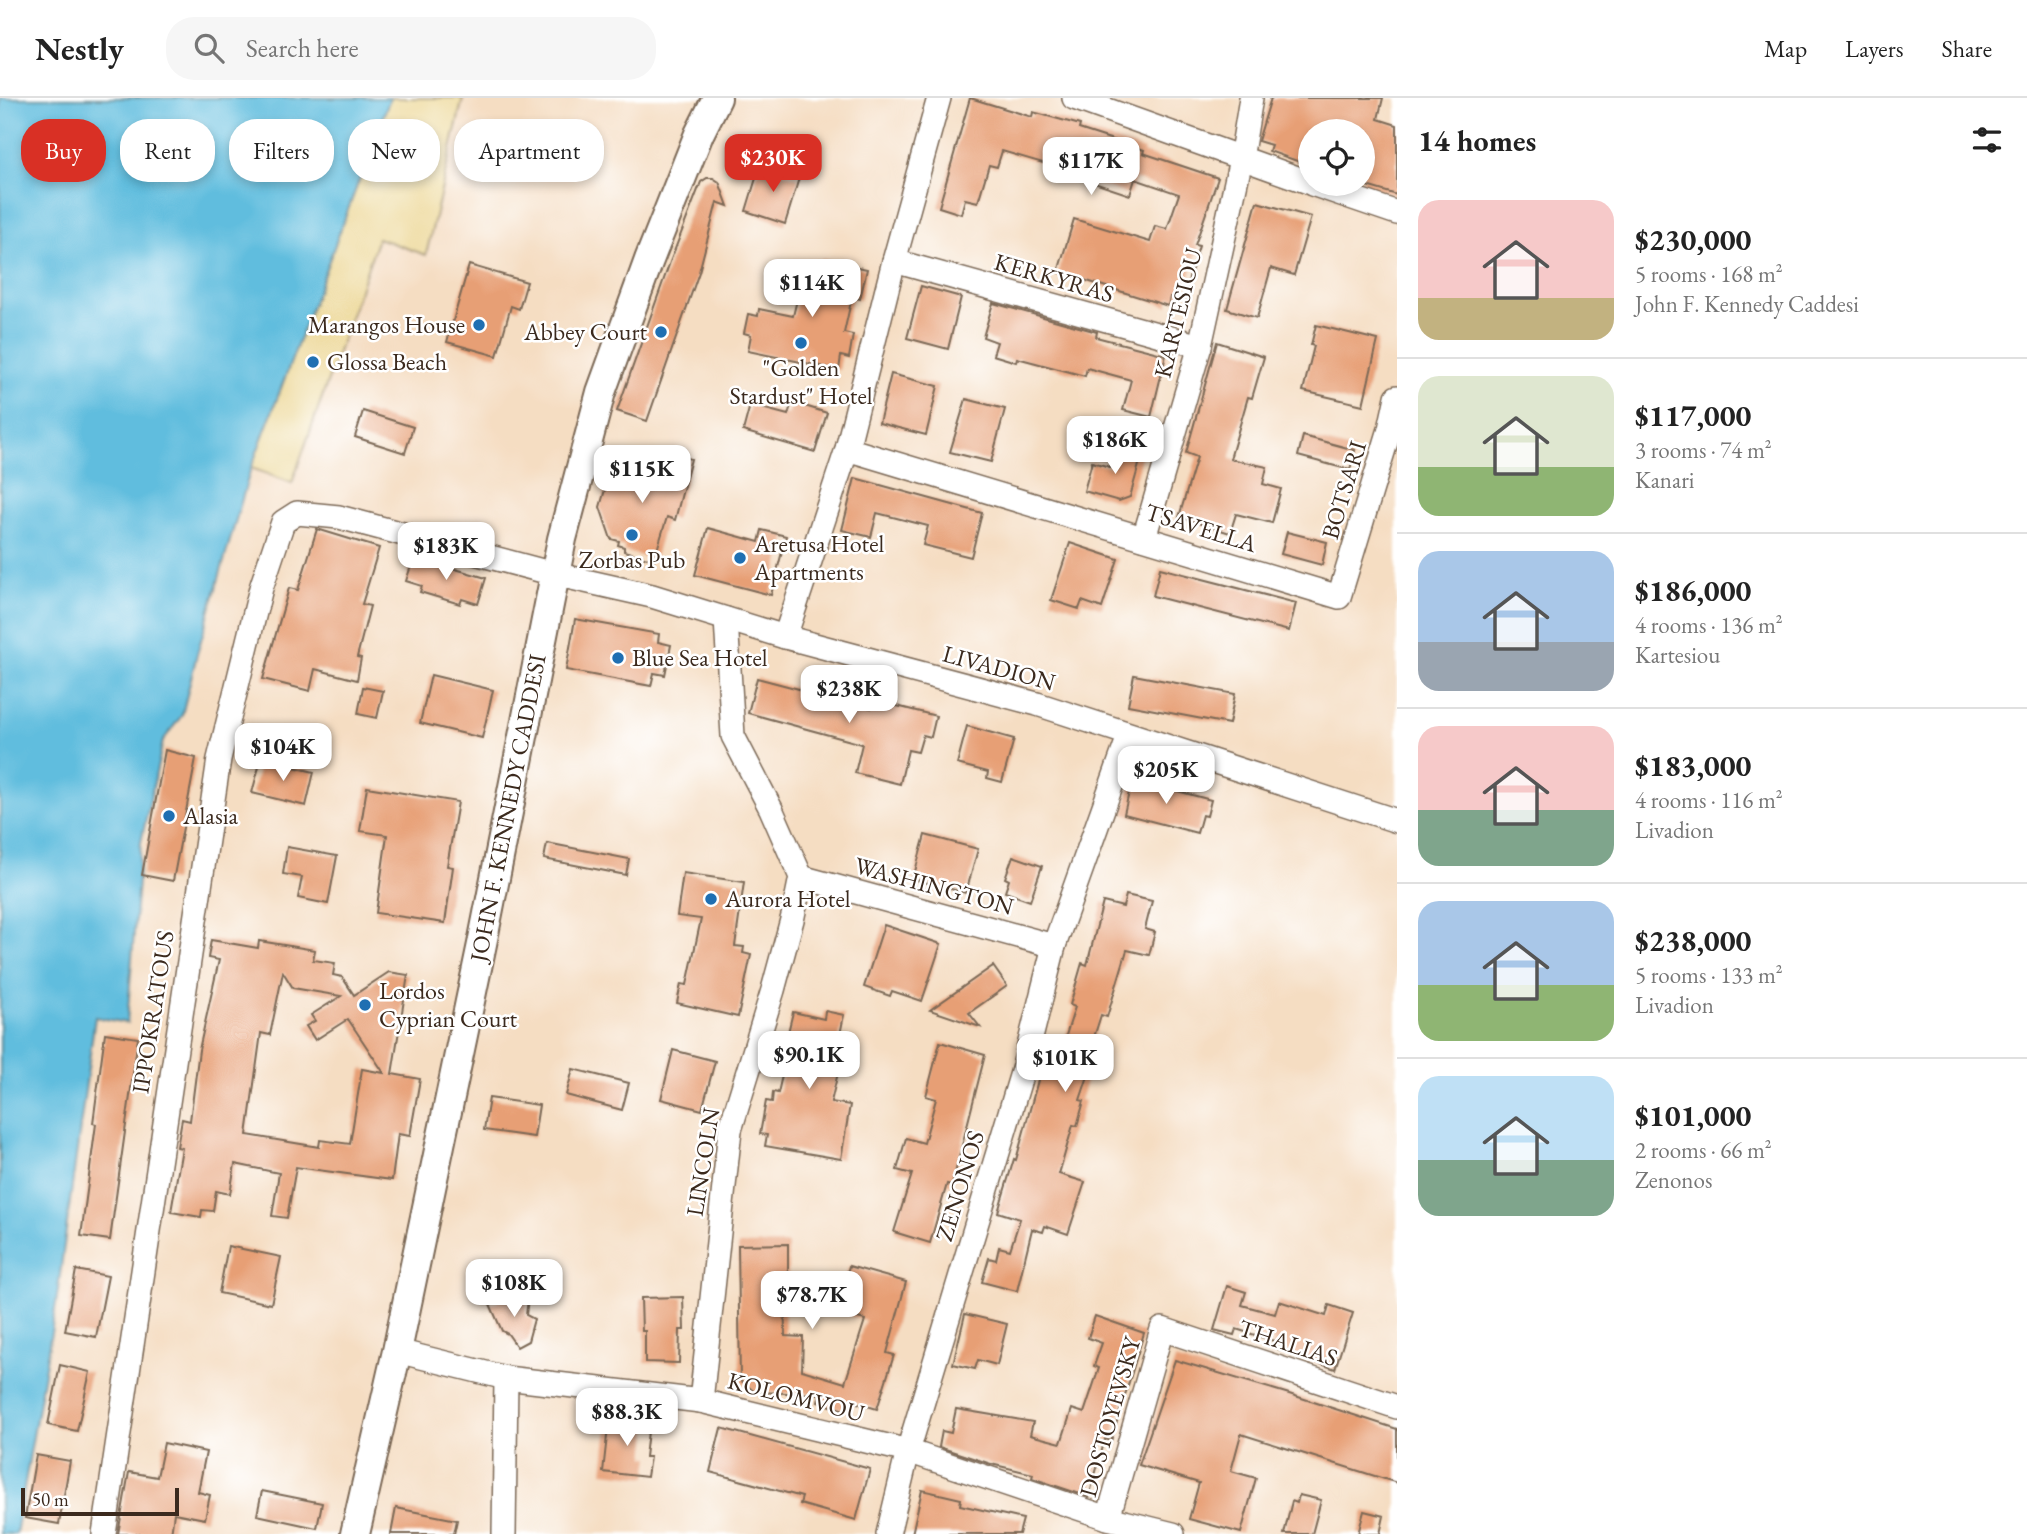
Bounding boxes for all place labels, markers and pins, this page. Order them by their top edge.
pin: $230K [724,134,822,194]
pin: $117K [1042,138,1140,197]
pin: $114K [763,260,861,319]
place label: Marangos House [308,309,465,340]
place label: Abbey Court [523,316,647,347]
marker: Marangos House [471,317,487,333]
marker: Abbey Court [653,324,669,340]
marker: "Golden Stardust" Hotel [793,335,809,351]
place label: Glossa Beach [327,346,447,377]
place label: "Golden Stardust" Hotel [729,352,873,411]
marker: Glossa Beach [305,354,321,370]
pin: $186K [1066,416,1164,476]
pin: $115K [593,446,691,505]
pin: $183K [397,522,495,582]
marker: Zorbas Pub [624,527,640,543]
place label: Aretusa Hotel Apartments [753,528,885,587]
place label: Zorbas Pub [579,544,685,575]
marker: Aretusa Hotel Apartments [732,550,748,566]
place label: Blue Sea Hotel [632,642,768,673]
marker: Blue Sea Hotel [610,650,626,666]
pin: $238K [800,666,898,725]
pin: $104K [234,724,332,783]
pin: $205K [1117,746,1215,806]
place label: Alasia [182,800,239,831]
marker: Alasia [161,808,177,824]
place label: Aurora Hotel [724,883,851,914]
marker: Aurora Hotel [703,891,719,907]
place label: Lordos Cyprian Court [379,975,518,1034]
marker: Lordos Cyprian Court [357,997,373,1013]
pin: $90.1K [752,1032,866,1091]
pin: $101K [1016,1034,1114,1094]
pin: $108K [465,1260,563,1319]
pin: $78.7K [755,1272,869,1331]
pin: $88.3K [570,1388,684,1448]

